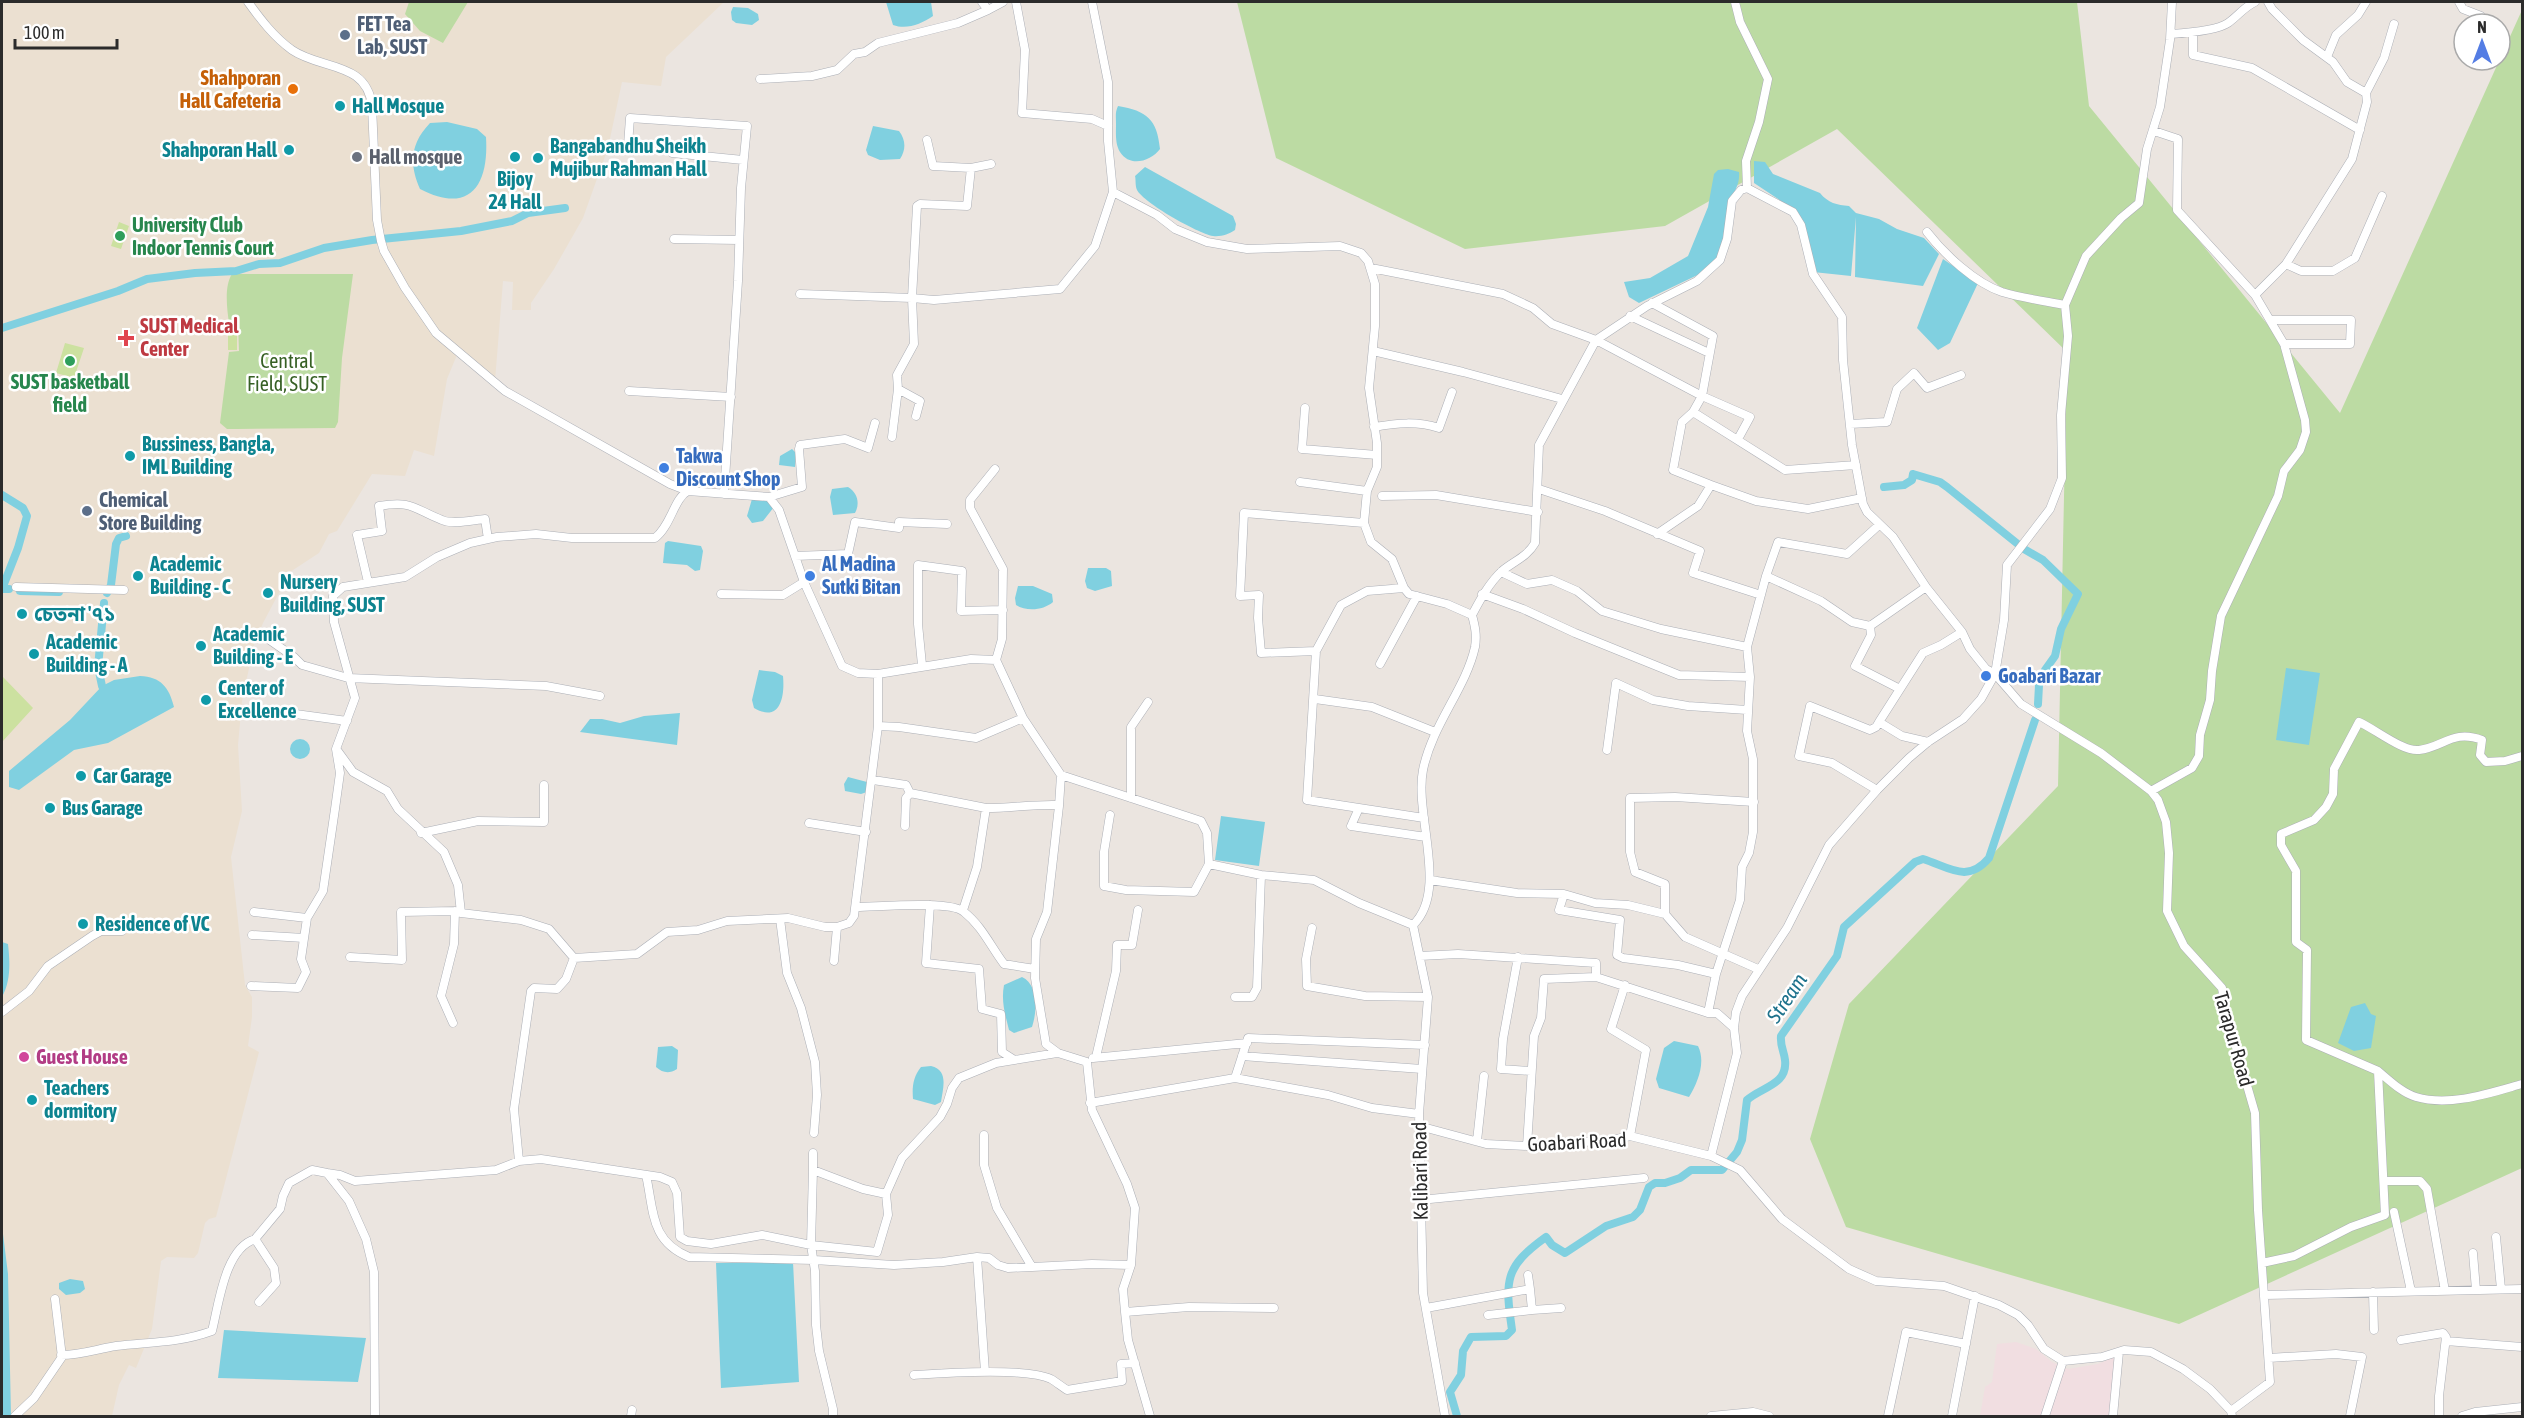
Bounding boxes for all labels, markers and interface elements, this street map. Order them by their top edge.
scale bar [15,12,117,50]
place label: FET Tea Lab, SUST [357,12,427,58]
north arrow [2452,12,2512,72]
text: N [2477,18,2487,36]
text: 100 m [24,22,65,43]
marker: FET Tea Lab, SUST [338,28,352,42]
place label: Shahporan Hall Cafeteria [179,66,281,112]
marker: Shahporan Hall Cafeteria [286,82,300,96]
place label: Hall Mosque [352,94,444,117]
marker: Hall Mosque [333,99,347,113]
place label: Bangabandhu Sheikh Mujibur Rahman Hall [550,134,707,180]
place label: Shahporan Hall [162,138,278,161]
marker: Shahporan Hall [282,143,296,157]
place label: Hall mosque [369,145,462,168]
marker: Hall mosque [350,150,364,164]
marker: Bijoy 24 Hall [508,150,522,164]
marker: Bangabandhu Sheikh Mujibur Rahman Hall [531,151,545,165]
place label: Bijoy 24 Hall [488,167,542,213]
place label: University Club Indoor Tennis Court [132,213,274,259]
marker: University Club Indoor Tennis Court [113,229,127,243]
place label: SUST Medical Center [140,314,239,360]
marker: SUST Medical Center [117,329,135,347]
park label: Central Field, SUST [247,349,327,395]
marker: SUST basketball field [63,354,77,368]
place label: SUST basketball field [11,370,130,416]
place label: Bussiness, Bangla, IML Building [142,432,275,478]
place label: Takwa Discount Shop [676,444,781,490]
marker: Bussiness, Bangla, IML Building [123,449,137,463]
marker: Takwa Discount Shop [657,461,671,475]
place label: Chemical Store Building [99,488,202,534]
marker: Chemical Store Building [80,504,94,518]
place label: Academic Building - C [149,552,231,598]
place label: Al Madina Sutki Bitan [821,552,901,598]
marker: Academic Building - C [131,569,145,583]
marker: Al Madina Sutki Bitan [803,569,817,583]
place label: Nursery Building, SUST [280,570,385,616]
marker: Nursery Building, SUST [261,586,275,600]
place label: চেতনা '৭১ [34,602,116,625]
marker: চেতনা '৭১ [15,607,29,621]
place label: Academic Building - E [212,622,294,668]
place label: Academic Building - A [45,630,128,676]
marker: Academic Building - E [194,639,208,653]
marker: Academic Building - A [27,647,41,661]
place label: Goabari Bazar [1998,664,2102,687]
marker: Goabari Bazar [1979,669,1993,683]
place label: Center of Excellence [218,676,297,722]
marker: Center of Excellence [199,693,213,707]
place label: Car Garage [93,764,172,787]
marker: Car Garage [74,769,88,783]
place label: Bus Garage [62,796,143,819]
marker: Bus Garage [43,801,57,815]
place label: Residence of VC [95,912,209,935]
marker: Residence of VC [76,917,90,931]
water label: Stream [1760,968,1811,1028]
street label: Tarapur Road [2210,989,2259,1089]
place label: Guest House [36,1045,128,1068]
marker: Guest House [17,1050,31,1064]
place label: Teachers dormitory [44,1076,118,1122]
marker: Teachers dormitory [25,1093,39,1107]
street label: Kalibari Road [1407,1121,1432,1221]
street label: Goabari Road [1527,1127,1627,1156]

